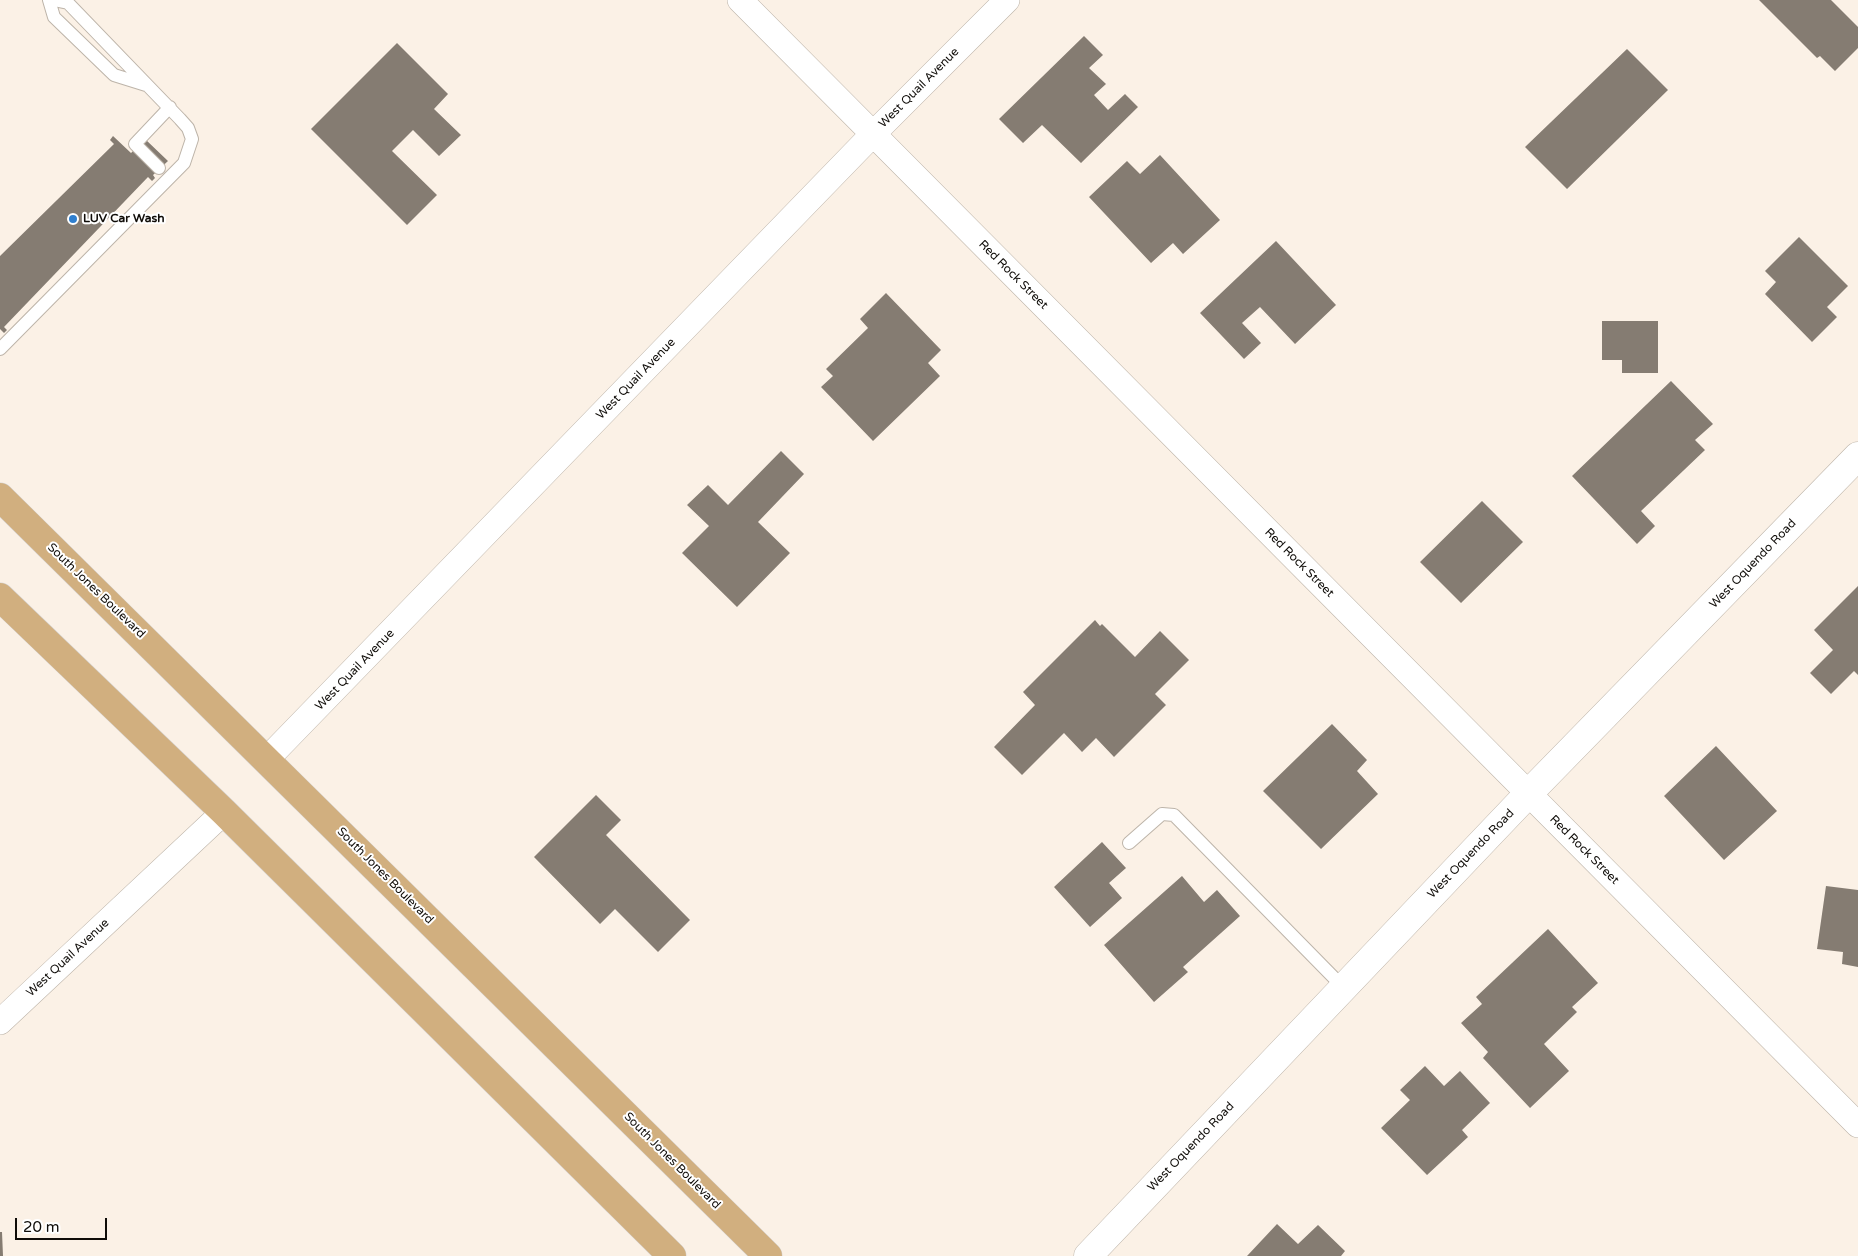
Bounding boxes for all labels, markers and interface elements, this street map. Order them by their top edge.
street label: West Quail Avenue [876,45,962,131]
place label: LUV Car Wash [83,212,164,226]
marker: LUV Car Wash [67,213,79,225]
street label: Red Rock Street [975,237,1051,313]
street label: West Quail Avenue [593,335,679,423]
street label: West Oquendo Road [1707,516,1799,612]
street label: Red Rock Street [1261,525,1337,601]
street label: South Jones Boulevard [44,541,148,641]
street label: West Quail Avenue [312,626,398,714]
street label: West Oquendo Road [1425,806,1517,902]
street label: Red Rock Street [1546,812,1622,888]
street label: South Jones Boulevard [334,825,436,927]
street label: West Quail Avenue [24,916,112,1000]
street label: West Oquendo Road [1145,1099,1237,1195]
street label: South Jones Boulevard [621,1110,723,1212]
scale bar [18,1208,110,1240]
text: 20 m [23,1218,60,1236]

